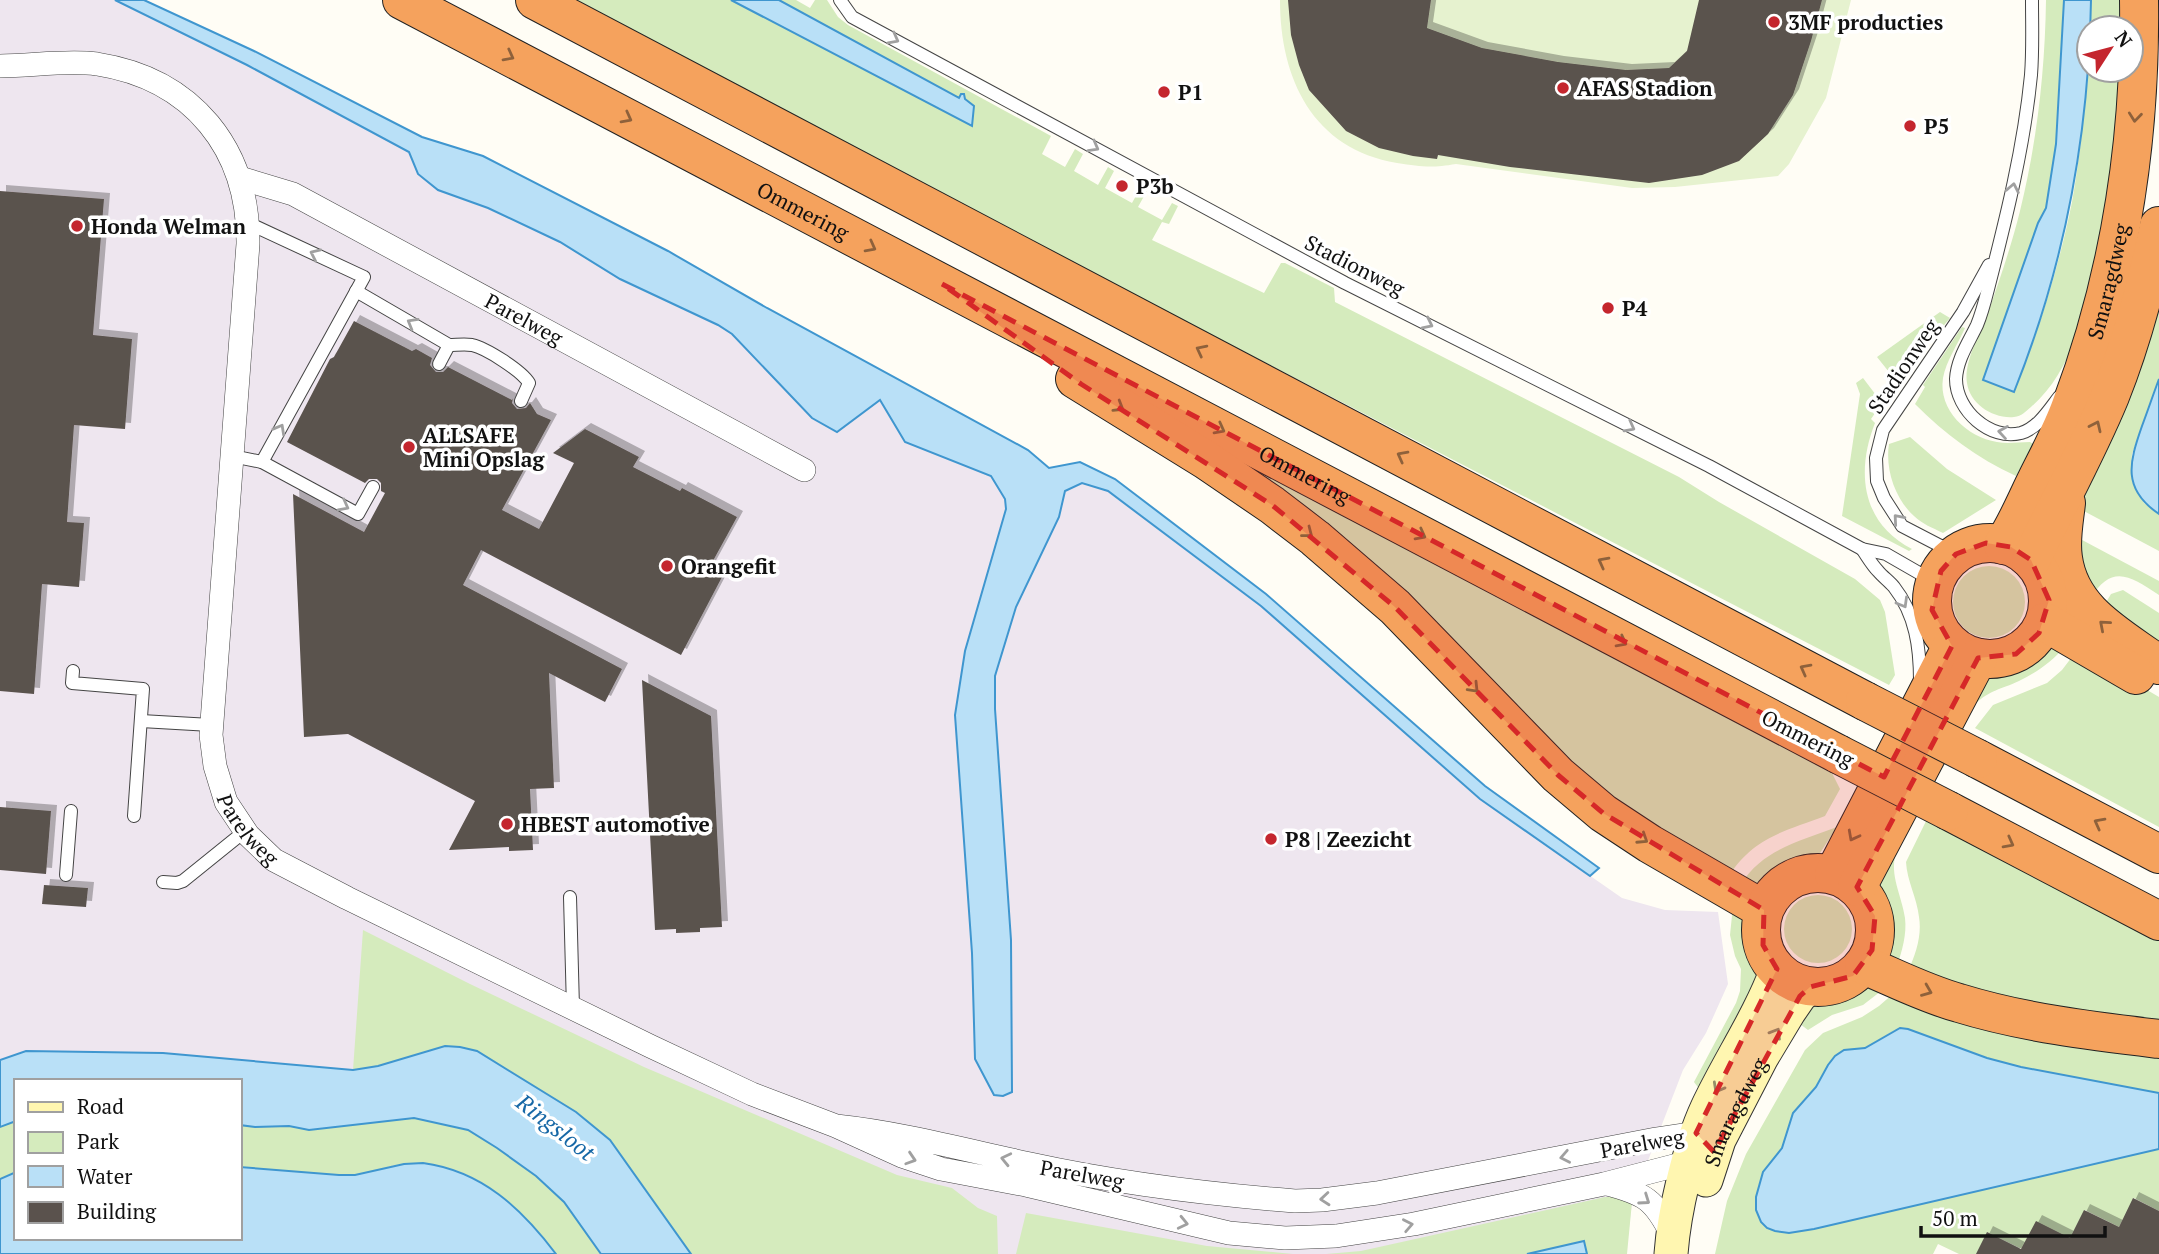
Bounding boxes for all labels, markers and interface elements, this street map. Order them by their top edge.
place label: 3MF producties [1788,8,1943,36]
marker: 3MF producties [1766,14,1782,30]
north arrow [2075,14,2145,84]
text: N [2110,26,2139,52]
one-way arrow [887,31,899,45]
one-way arrow [502,48,515,62]
place label: AFAS Stadion [1577,74,1713,102]
place label: P1 [1178,78,1203,106]
marker: AFAS Stadion [1555,80,1571,96]
marker: P1 [1156,84,1172,100]
one-way arrow [619,110,632,123]
place label: P5 [1924,112,1949,140]
one-way arrow [2128,112,2143,123]
marker: P5 [1902,118,1918,134]
one-way arrow [1087,139,1099,152]
place label: P3b [1136,172,1174,200]
street label: Ommering [752,175,855,247]
marker: P3b [1114,178,1130,194]
one-way arrow [2005,182,2020,194]
place label: Honda Welman [91,212,247,240]
marker: Honda Welman [69,218,85,234]
street label: Smaragdweg [2080,220,2135,343]
street label: Stadionweg [1300,228,1410,303]
one-way arrow [864,239,876,252]
one-way arrow [310,248,322,262]
street label: Parelweg [480,286,569,352]
place label: P4 [1622,294,1647,322]
marker: P4 [1600,300,1616,316]
street label: Stadionweg [1861,312,1945,419]
one-way arrow [1421,315,1433,329]
one-way arrow [406,319,419,332]
one-way arrow [1196,345,1208,359]
one-way arrow [1111,398,1124,411]
one-way arrow [1623,419,1636,432]
place label: ALLSAFE Mini Opslag [423,421,545,473]
one-way arrow [1213,421,1225,434]
one-way arrow [2088,421,2102,433]
one-way arrow [272,424,285,437]
one-way arrow [1998,425,2009,440]
street label: Ommering [1254,438,1357,510]
marker: ALLSAFE Mini Opslag [401,439,417,455]
one-way arrow [1397,451,1409,464]
one-way arrow [336,498,349,511]
one-way arrow [1894,514,1906,527]
one-way arrow [1300,524,1313,537]
one-way arrow [1414,527,1426,540]
place label: Orangefit [681,552,777,580]
one-way arrow [1598,557,1611,571]
marker: Orangefit [659,558,675,574]
one-way arrow [1895,595,1908,608]
one-way arrow [2099,621,2112,633]
one-way arrow [1615,633,1627,647]
one-way arrow [1799,663,1812,677]
one-way arrow [1466,680,1479,693]
street label: Ommering [1757,703,1860,774]
street label: Parelweg [210,791,286,872]
place label: HBEST automotive [521,810,710,838]
marker: HBEST automotive [499,816,515,832]
one-way arrow [2093,817,2106,831]
place label: P8 | Zeezicht [1285,825,1412,853]
one-way arrow [1848,829,1861,841]
marker: P8 | Zeezicht [1263,831,1279,847]
one-way arrow [1635,831,1648,843]
one-way arrow [2002,834,2014,848]
one-way arrow [1920,983,1933,997]
one-way arrow [1768,1027,1781,1040]
street label: Smaragdweg [1697,1052,1774,1170]
legend [14,1079,242,1240]
one-way arrow [1713,1081,1726,1094]
water label: Ringsloot [509,1086,603,1168]
text: Road [77,1092,124,1120]
street label: Parelweg [1598,1122,1687,1164]
text: Park [77,1127,119,1155]
one-way arrow [1559,1149,1571,1164]
one-way arrow [904,1151,916,1165]
one-way arrow [1000,1152,1012,1167]
street label: Parelweg [1038,1153,1127,1195]
text: Water [77,1162,132,1190]
one-way arrow [1320,1191,1331,1206]
one-way arrow [1637,1192,1650,1204]
scale bar [1921,1194,2105,1238]
text: Building [77,1197,157,1225]
text: 50 m [1932,1204,1978,1232]
one-way arrow [1177,1214,1189,1229]
one-way arrow [1402,1218,1414,1233]

